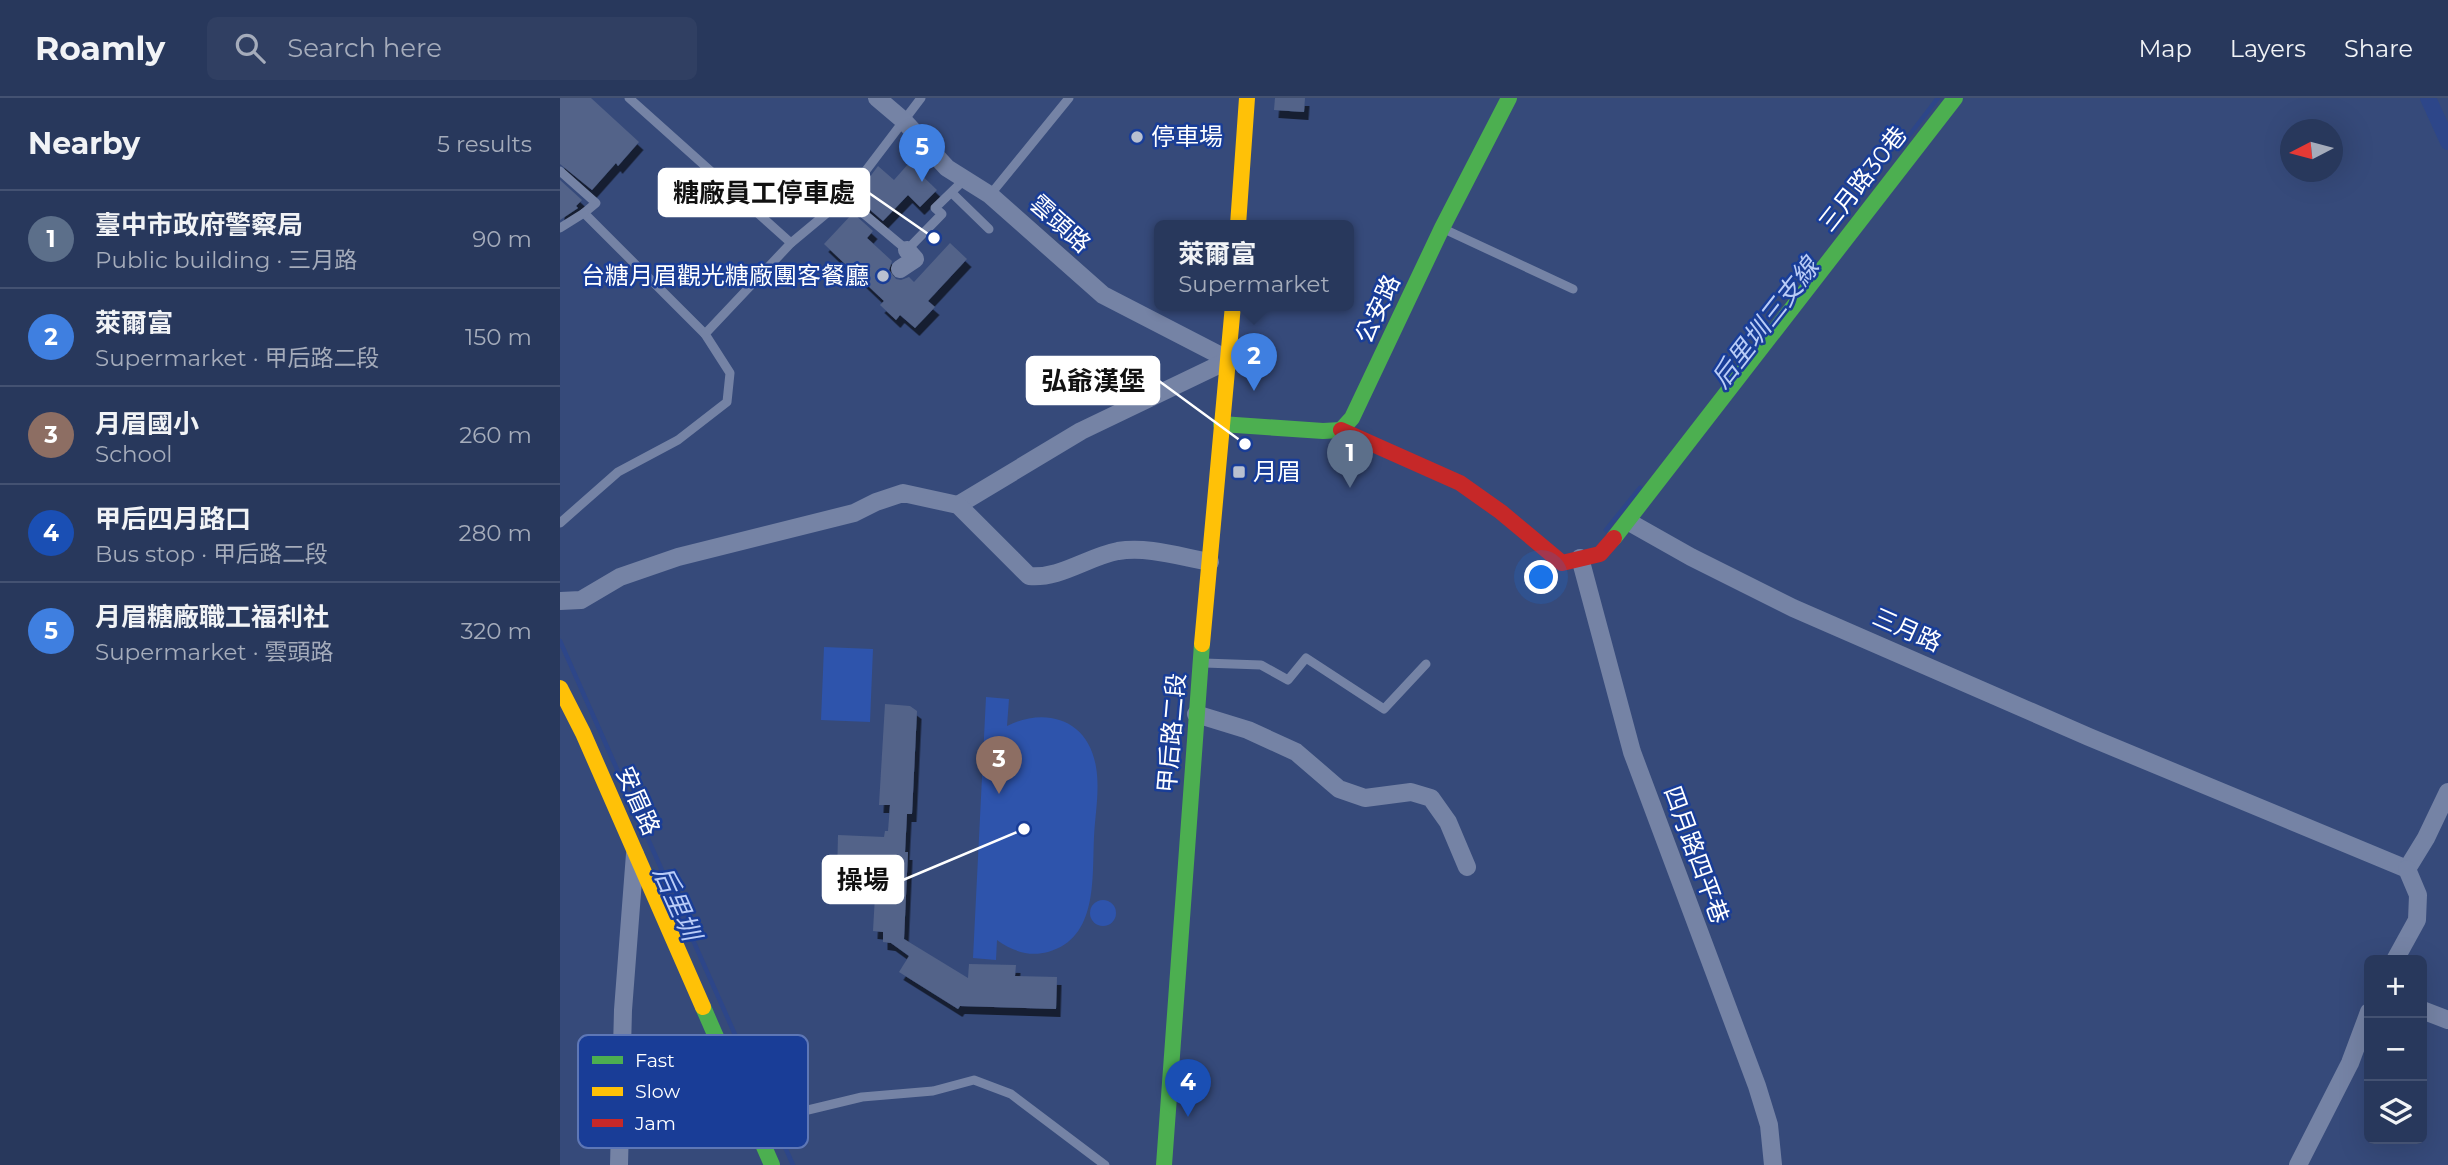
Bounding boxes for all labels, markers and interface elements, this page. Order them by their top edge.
search box [207,17,697,80]
text: Roamly [35,28,165,68]
icon: search [231,29,269,67]
text: Search here [287,32,442,64]
text: Map [2138,34,2192,63]
text: Layers [2230,34,2306,63]
text: Share [2344,34,2413,63]
north arrow [2280,119,2343,182]
street label: 三月路30巷 [1813,120,1913,237]
place label: 停車場 [1151,122,1223,151]
pin: 5 [899,124,945,182]
text: Nearby [28,125,140,162]
marker: 停車場 [1129,129,1145,145]
text: 5 results [437,130,532,158]
callout: 糖廠員工停車處 [659,169,869,216]
text: 糖廠員工停車處 [673,177,855,209]
street label: 雲頭路 [1024,189,1097,258]
text: 臺中市政府警察局 [95,209,303,241]
popup [1154,220,1354,311]
text: 1 [46,225,56,253]
text: 90 m [472,225,532,253]
text: 萊爾富 [1178,238,1256,270]
text: Public building · 三月路 [95,246,357,274]
water label: 后里圳三支線 [1704,249,1827,394]
place label: 台糖月眉觀光糖廠團客餐廳 [581,261,869,290]
marker: 台糖月眉觀光糖廠團客餐廳 [875,268,891,284]
text: Supermarket [1178,270,1330,298]
street label: 公安路 [1349,270,1406,348]
text: 萊爾富 [95,307,173,339]
text: 2 [44,323,58,351]
text: 150 m [465,323,532,351]
pin: 2 [1231,333,1277,391]
text: Supermarket · 甲后路二段 [95,344,380,372]
callout: 弘爺漢堡 [1027,357,1159,404]
text: 弘爺漢堡 [1041,365,1145,397]
text: 月眉國小 [95,408,199,440]
text: 3 [44,421,58,449]
text: 260 m [459,421,532,449]
pin: 1 [1327,430,1373,488]
text: School [95,440,173,468]
place label: 月眉 [1253,457,1301,486]
marker: 月眉 [1231,464,1247,480]
text: 甲后四月路口 [95,503,251,535]
text: 4 [43,519,59,547]
text: 280 m [459,519,532,547]
text: Bus stop · 甲后路二段 [95,540,328,568]
your location [1524,560,1558,594]
text: 月眉糖廠職工福利社 [95,601,329,633]
street label: 三月路 [1868,602,1946,657]
text: 5 [44,617,58,645]
text: 320 m [460,617,532,645]
text: Supermarket · 雲頭路 [95,638,334,666]
street label: 甲后路二段 [1152,672,1191,794]
pin: 3 [976,736,1022,794]
street label: 安眉路 [611,762,666,840]
street label: 四月路四平巷 [1658,782,1735,927]
callout: 操場 [823,856,903,903]
water label: 后里圳 [647,861,709,949]
text: 操場 [837,864,889,896]
map controls [2364,955,2427,1144]
button: + [2364,955,2427,1018]
button: − [2364,1018,2427,1081]
legend [578,1035,808,1148]
text: Fast [635,1049,675,1072]
pin: 4 [1165,1059,1211,1117]
text: Slow [635,1080,680,1103]
button: layers [2364,1081,2427,1144]
text: Jam [634,1112,676,1135]

